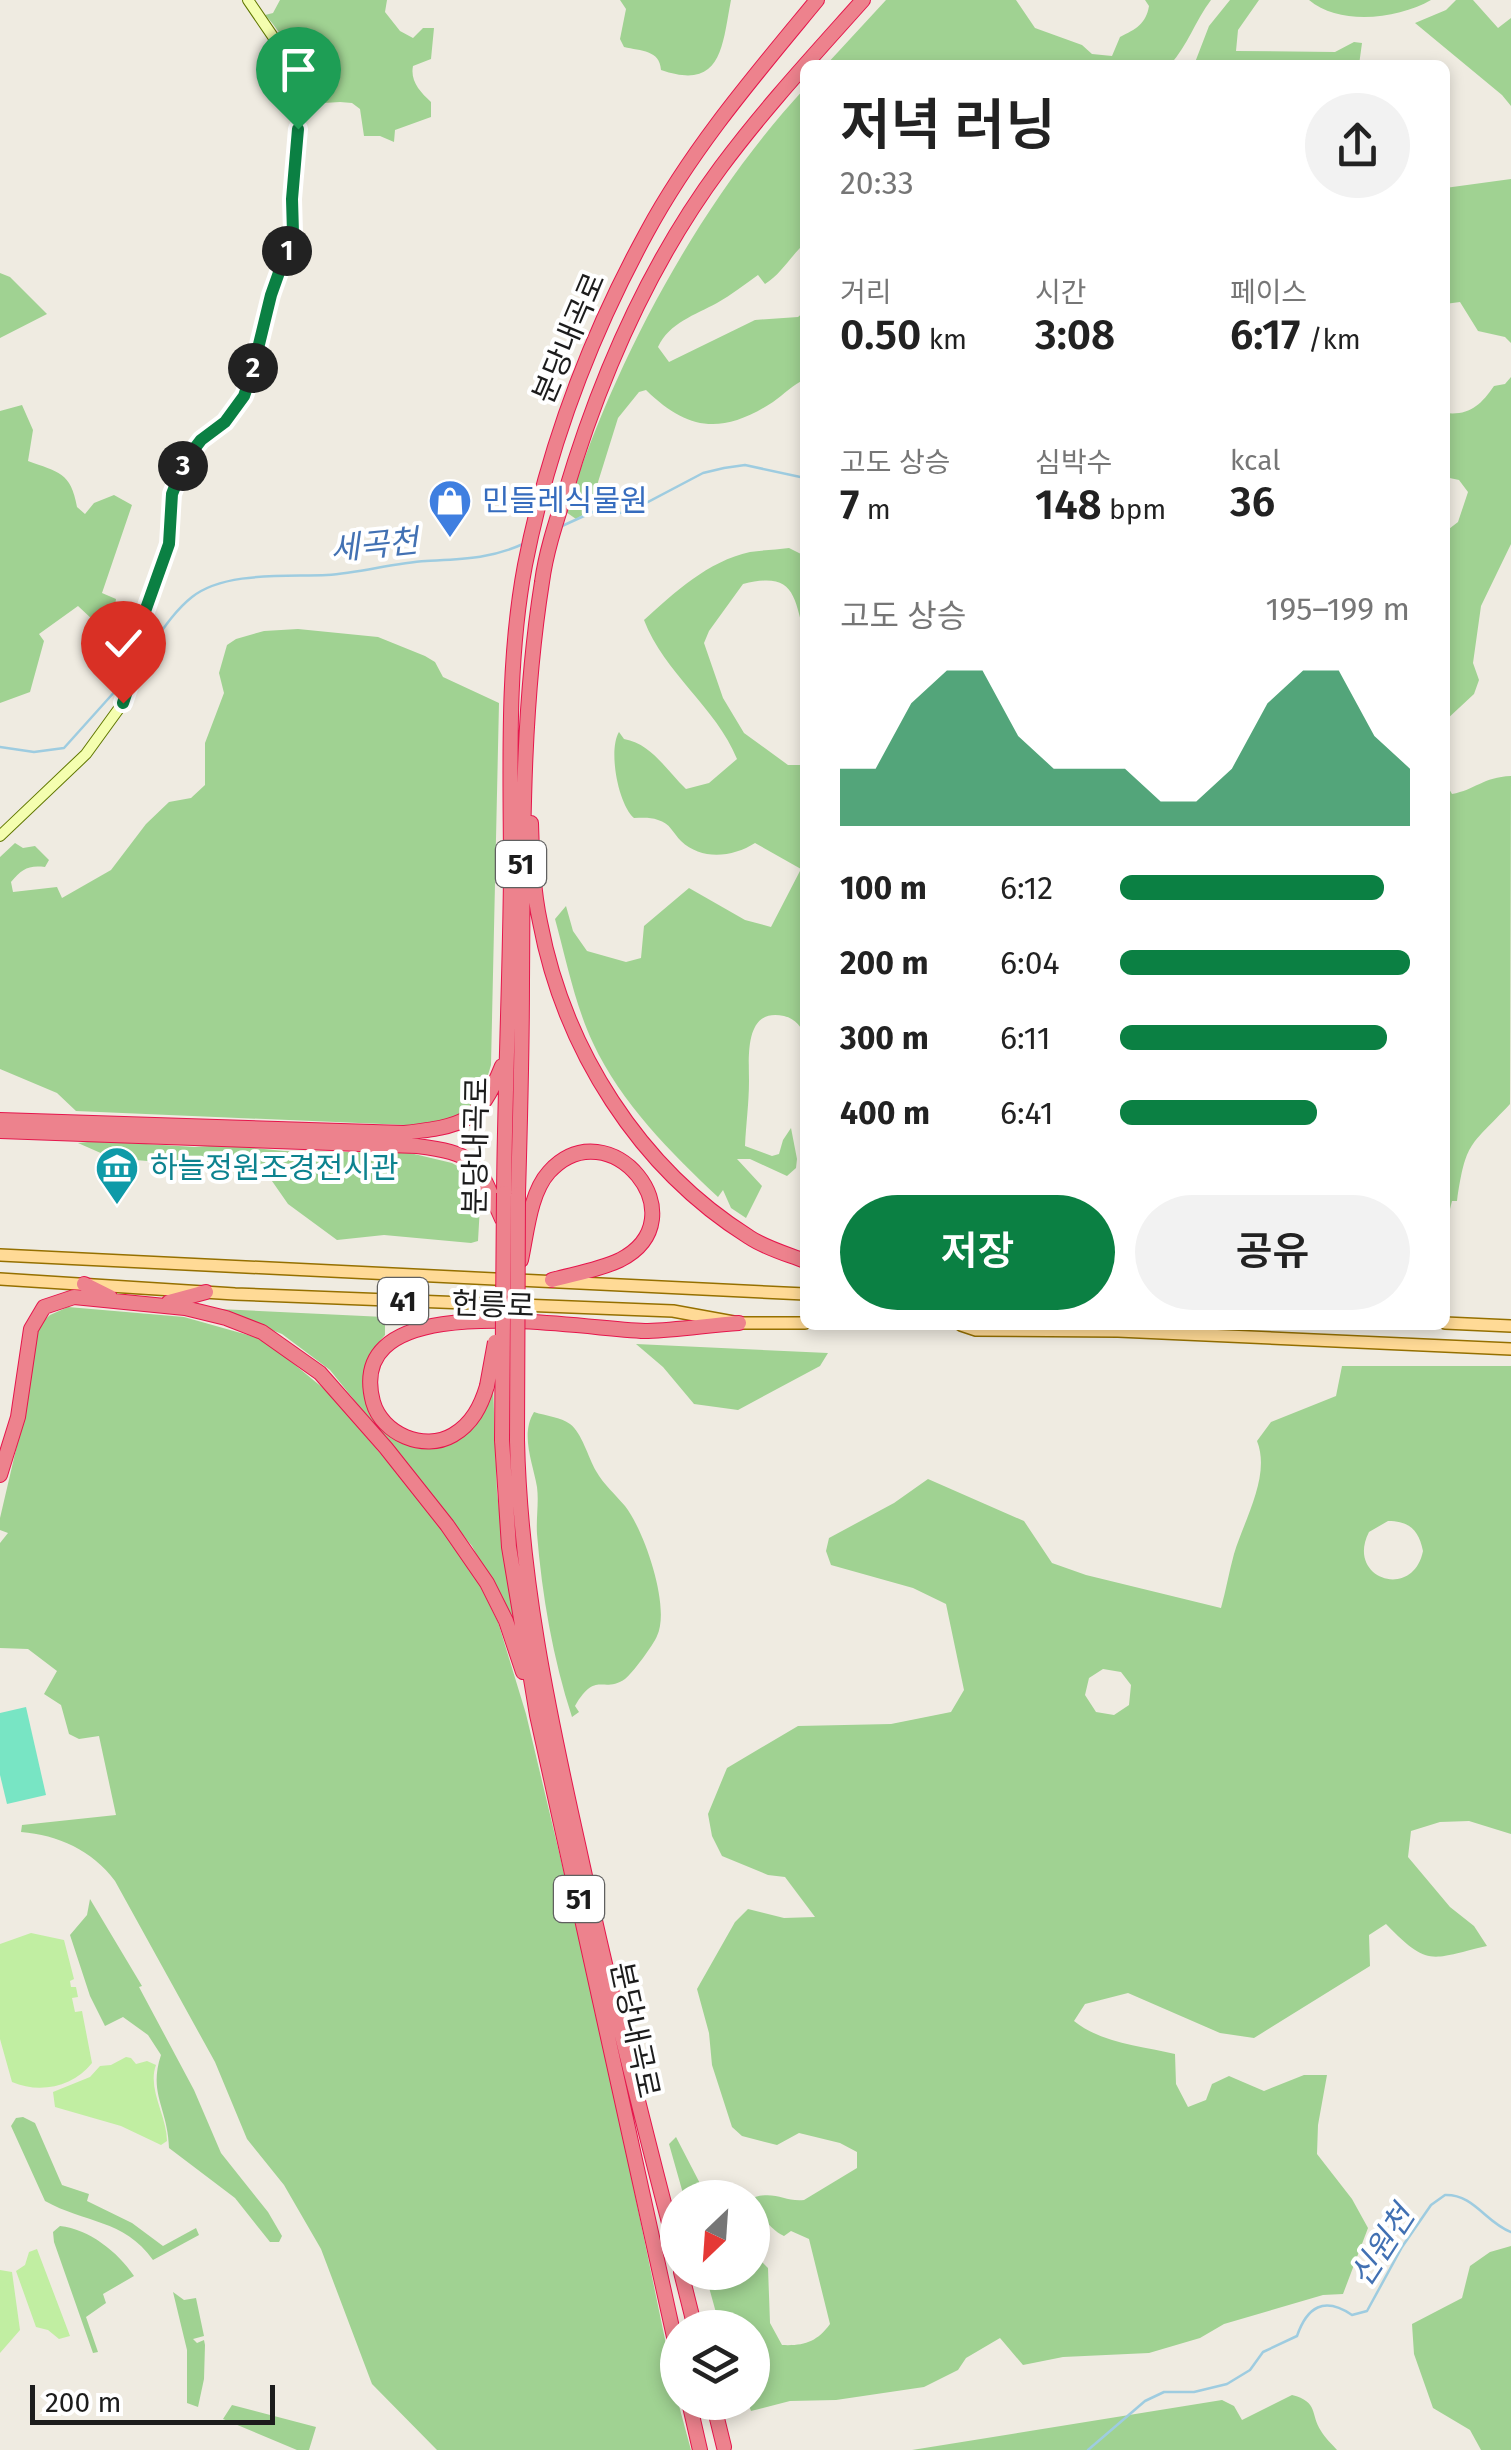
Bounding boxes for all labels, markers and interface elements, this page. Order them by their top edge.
pin [256,27,341,130]
icon: arrive [271,42,326,97]
text: 저녁 러닝 [840,93,1056,159]
button: share [1305,93,1410,198]
text: 20:33 [840,164,914,202]
pin: 1 [262,226,312,276]
text: 1 [281,234,294,267]
street label: 분당내곡로 [525,267,613,409]
text: 거리 [840,276,892,309]
text: 시간 [1035,276,1087,309]
text: 페이스 [1230,276,1307,309]
text: 0.50 [840,310,921,360]
text: 3:08 [1035,310,1115,360]
text: 6:17 [1230,310,1301,360]
text: km [921,323,967,356]
text: /km [1301,323,1361,356]
pin: 2 [228,343,278,393]
text: 2 [246,351,260,384]
pin: 3 [158,441,208,491]
text: kcal [1230,444,1280,477]
text: 고도 상승 [840,446,950,479]
text: 심박수 [1035,446,1112,479]
text: 3 [176,449,190,482]
text: 36 [1230,477,1275,527]
shop icon: 민들레식물원 [427,478,473,539]
text: 7 [840,480,859,530]
text: 148 [1035,480,1102,530]
place label: 민들레식물원 [482,483,648,519]
text: m [859,493,891,526]
text: bpm [1102,493,1166,526]
water label: 세곡천 [328,521,423,569]
text: 195–199 m [1266,590,1410,628]
text: 고도 상승 [840,597,966,635]
pin [81,601,166,704]
icon: check [96,616,151,671]
road number: 51 [496,841,546,887]
text: 100 m [840,869,927,907]
text: 6:12 [1000,869,1053,907]
text: 200 m [840,944,929,982]
text: 6:04 [1000,944,1060,982]
text: 300 m [840,1019,929,1057]
text: 6:11 [1000,1019,1051,1057]
street label: 분당내곡로 [457,1077,495,1215]
text: 400 m [840,1094,930,1132]
text: 6:41 [1000,1094,1054,1132]
museum icon: 하늘정원조경전시관 [94,1145,140,1206]
place label: 하늘정원조경전시관 [150,1150,398,1186]
button: 저장 [840,1195,1115,1310]
button: 공유 [1135,1195,1410,1310]
road number: 41 [378,1278,428,1324]
street label: 헌릉로 [451,1286,535,1324]
road number: 51 [554,1876,604,1922]
street label: 분당내곡로 [603,1959,667,2101]
north arrow [660,2180,770,2290]
map controls [660,2180,770,2420]
water label: 신원천 [1342,2196,1424,2293]
button: layers [660,2310,770,2420]
scale bar [30,2380,275,2424]
text: 200 m [45,2386,122,2419]

